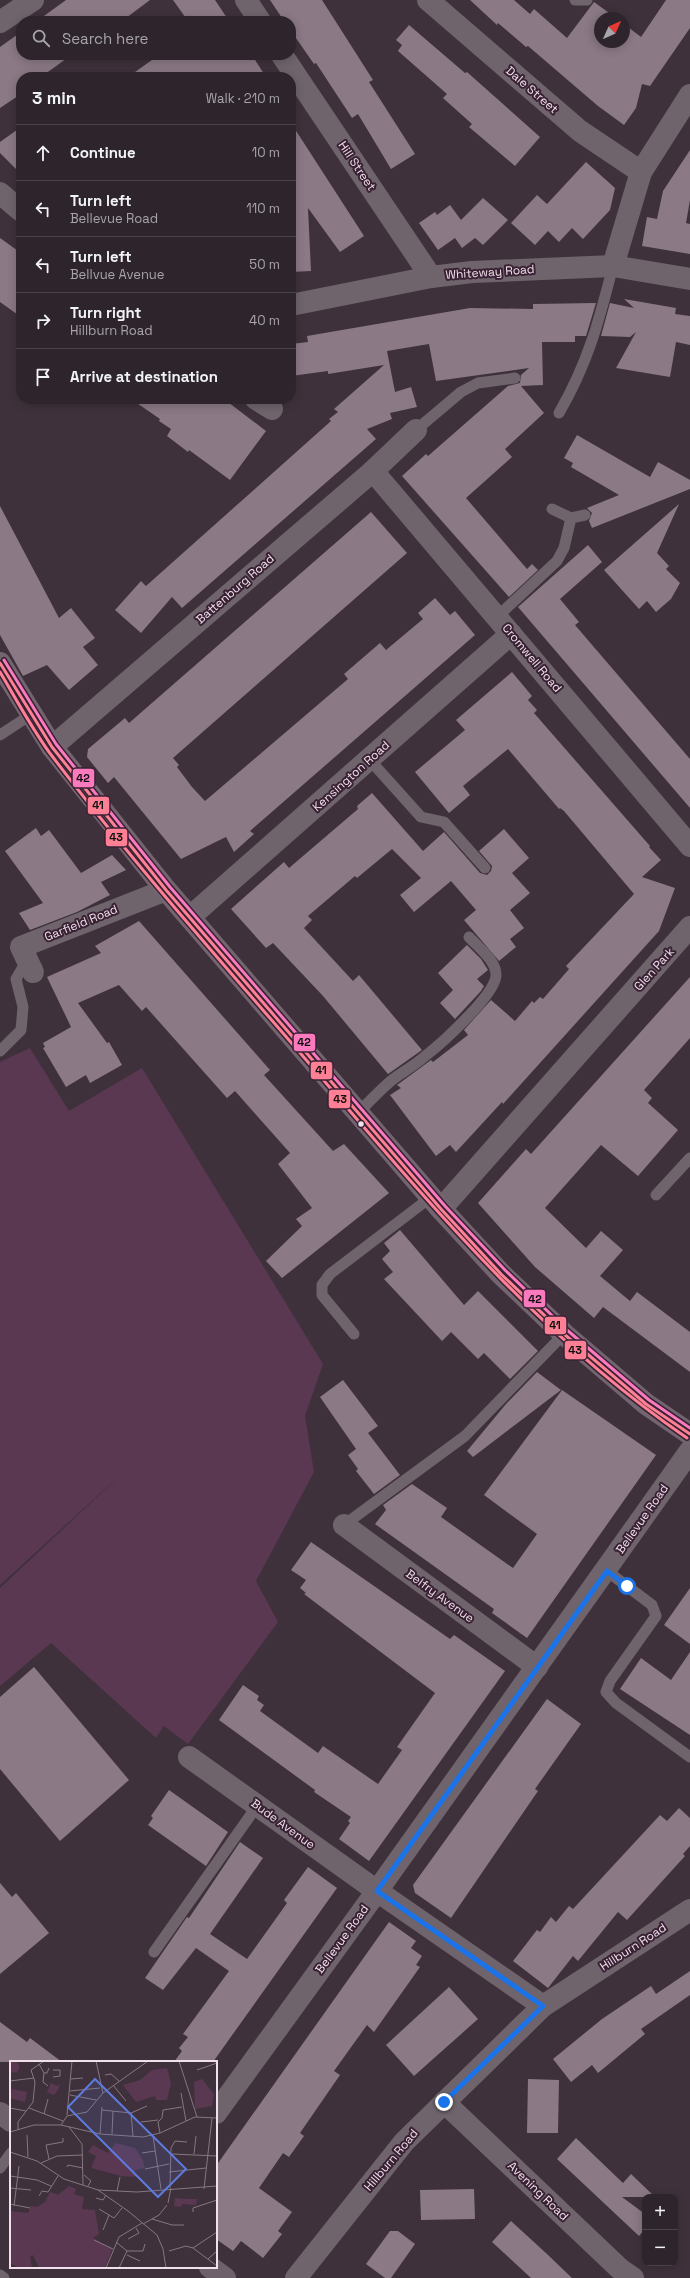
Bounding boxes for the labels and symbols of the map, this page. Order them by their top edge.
north arrow [594,12,630,48]
street label: Dale Street [502,63,562,117]
street label: Hill Street [335,138,379,194]
street label: Whiteway Road [445,261,535,283]
street label: Battenburg Road [193,551,277,627]
street label: Cromwell Road [499,620,565,696]
street label: Kensington Road [309,737,393,815]
line badge: 42 [72,768,95,788]
text: 42 [76,771,90,785]
line badge: 41 [87,796,110,815]
text: 41 [92,798,104,812]
line badge: 43 [105,828,128,847]
text: 43 [109,830,123,844]
street label: Garfield Road [42,901,120,945]
street label: Glen Park [630,943,678,994]
line badge: 42 [293,1033,316,1052]
text: 42 [297,1035,311,1049]
line badge: 41 [310,1061,333,1080]
text: 41 [315,1063,327,1077]
line badge: 43 [328,1089,351,1109]
text: 43 [333,1092,347,1106]
unlabelled marker [356,1119,366,1129]
line badge: 42 [523,1289,546,1308]
text: 42 [528,1292,542,1306]
line badge: 41 [544,1316,567,1335]
text: 41 [549,1318,561,1332]
line badge: 43 [564,1340,587,1360]
text: 43 [568,1343,582,1357]
street label: Bellevue Road [612,1481,672,1557]
street label: Belfry Avenue [403,1566,477,1626]
route start [618,1577,636,1595]
street label: Bude Avenue [248,1795,318,1853]
street label: Bellevue Road [312,1901,372,1977]
street label: Hillburn Road [597,1920,669,1974]
inset map [10,2061,217,2268]
route end [435,2093,453,2111]
street label: Hillburn Road [360,2126,422,2194]
street label: Avening Road [504,2158,572,2224]

